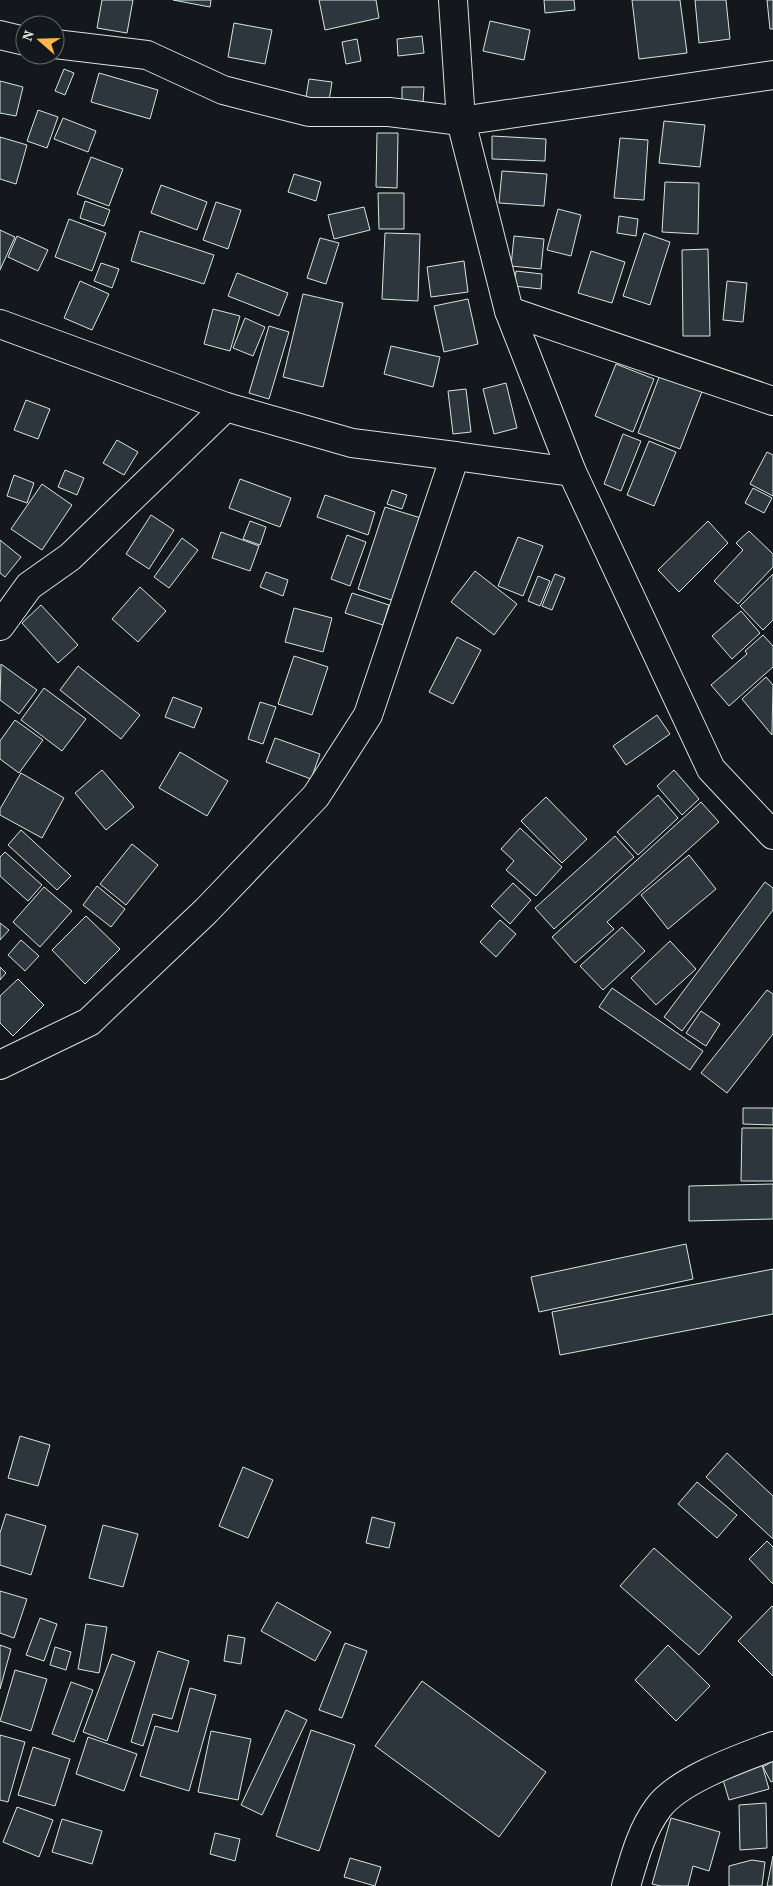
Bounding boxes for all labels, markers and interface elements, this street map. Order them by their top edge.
north arrow [15,15,65,65]
text: N [17,27,39,44]

